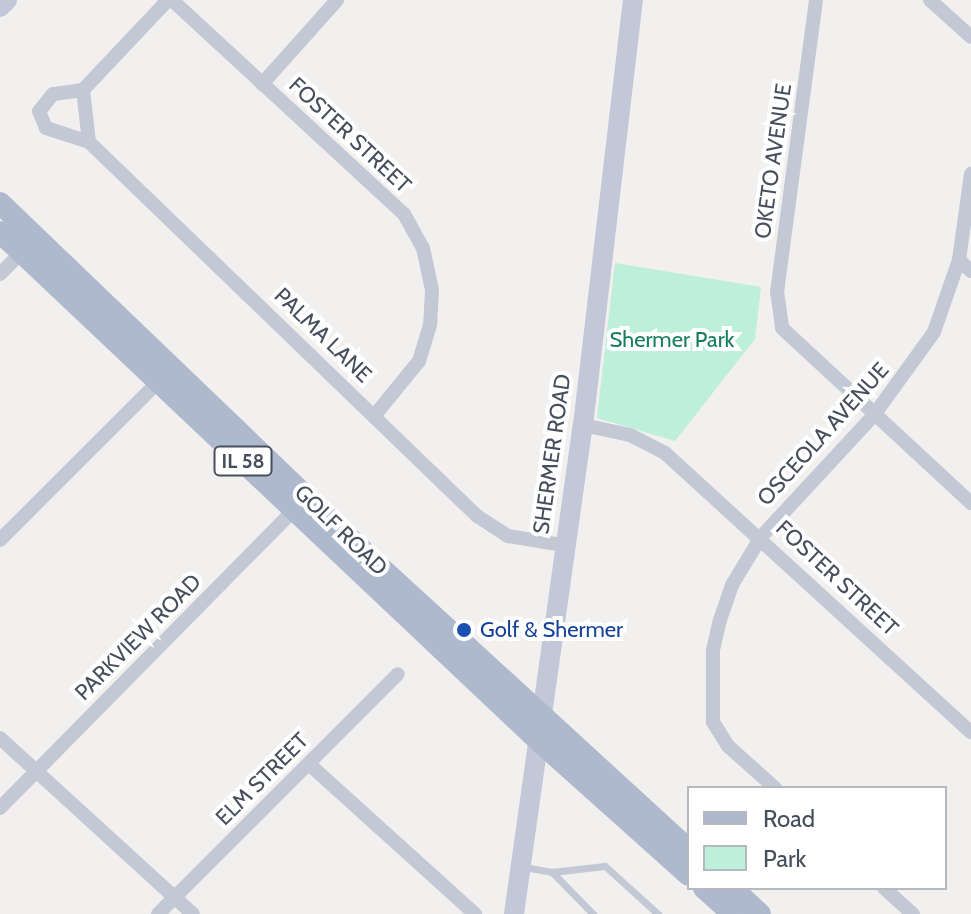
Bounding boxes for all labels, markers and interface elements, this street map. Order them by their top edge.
street label: FOSTER STREET [284,72,416,198]
street label: OKETO AVENUE [749,82,797,240]
street label: PALMA LANE [269,282,377,388]
park label: Shermer Park [610,327,734,353]
street label: OSCEOLA AVENUE [752,357,894,511]
street label: SHERMER ROAD [528,372,576,536]
road number: IL 58 [213,445,273,477]
street label: GOLF ROAD [289,479,393,581]
street label: FOSTER STREET [771,515,903,641]
street label: PARKVIEW ROAD [69,568,207,706]
place label: Golf & Shermer [480,617,623,643]
marker: Golf & Shermer [455,621,473,639]
street label: ELM STREET [210,727,314,831]
legend [687,786,947,890]
text: Road [763,804,815,833]
text: Park [763,844,806,873]

